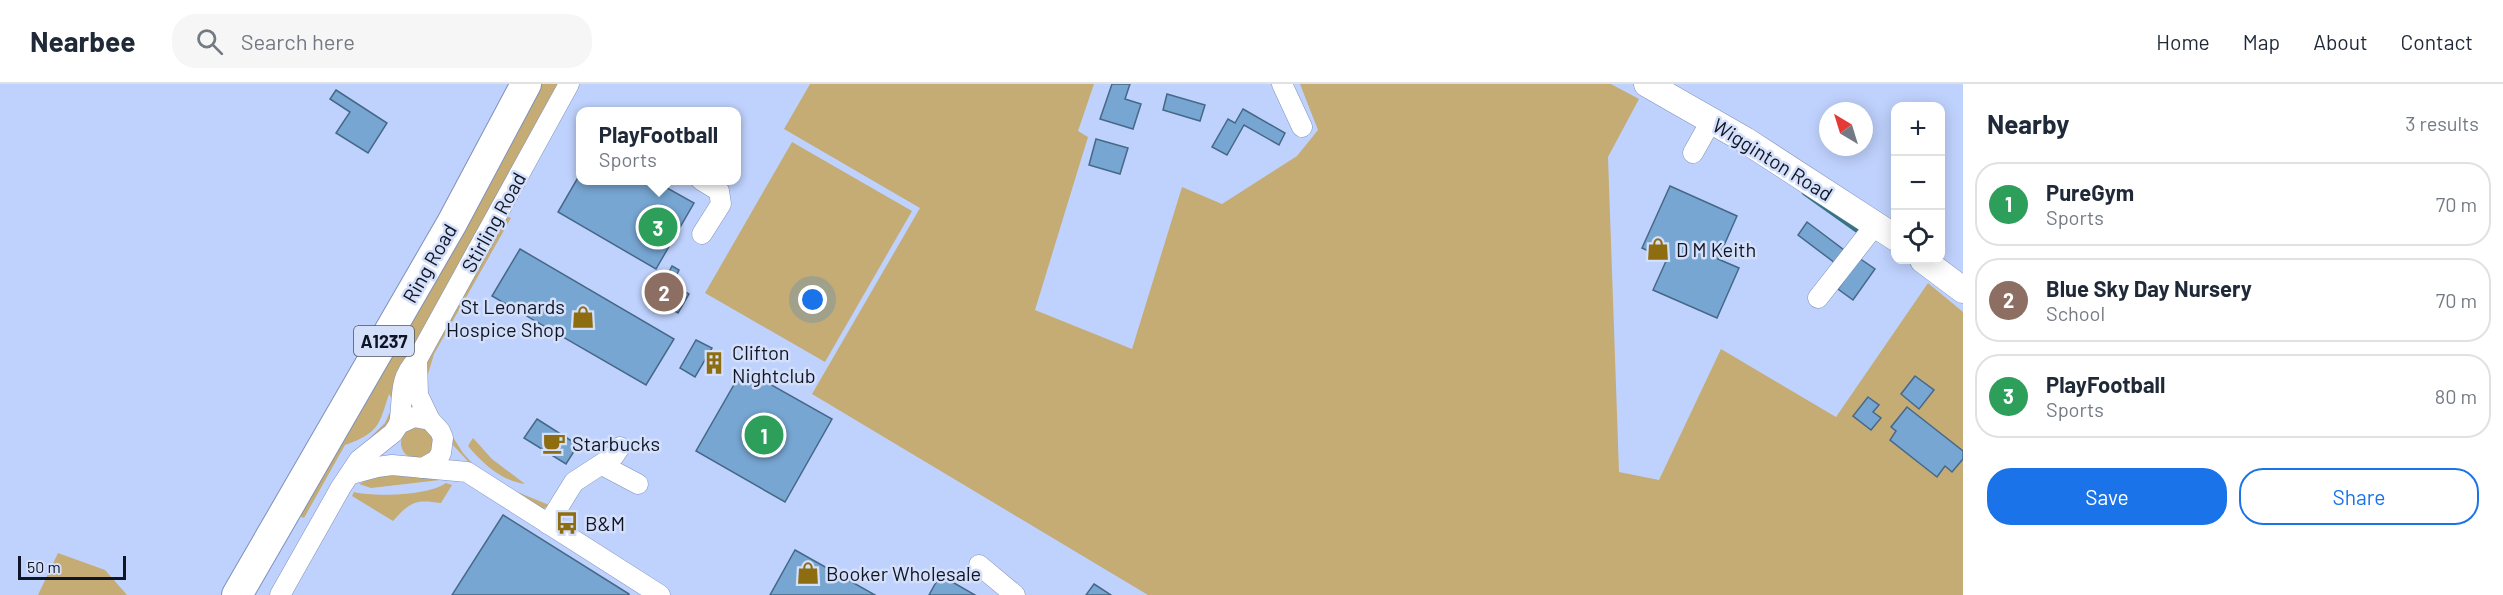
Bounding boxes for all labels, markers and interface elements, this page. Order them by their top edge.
search box [172,14,592,68]
text: Nearbee [30,24,136,58]
icon: search [193,25,226,58]
text: Search here [241,28,355,54]
text: Home [2156,29,2210,54]
text: Map [2243,29,2280,54]
text: About [2313,29,2368,54]
text: Contact [2401,29,2473,54]
north arrow [1819,102,1873,156]
map controls [1891,102,1945,264]
button: + [1891,102,1945,156]
popup [576,107,741,185]
text: Nearby [1987,108,2069,139]
text: 3 results [2405,111,2479,135]
street label: Wigginton Road [1709,113,1837,205]
text: PlayFootball [599,121,718,147]
text: Sports [599,147,657,171]
button: − [1891,156,1945,210]
street label: Stirling Road [456,168,530,276]
text: PureGym [2046,179,2134,205]
text: 1 [2005,192,2012,216]
text: 70 m [2436,192,2477,216]
pin: 3 [638,204,678,250]
text: Sports [2046,205,2104,229]
button: locate [1891,210,1945,264]
street label: Ring Road [397,219,461,307]
shop icon: D M Keith [1645,236,1671,262]
place label: D M Keith [1676,237,1756,261]
pin: 2 [644,270,684,314]
text: Blue Sky Day Nursery [2046,275,2252,301]
your location [798,285,827,314]
text: 2 [2003,288,2014,312]
text: 70 m [2436,288,2477,312]
place label: St Leonards Hospice Shop [446,294,565,341]
text: School [2046,301,2105,325]
shop icon: St Leonards Hospice Shop [570,304,596,330]
road number: A1237 [354,326,414,356]
place label: Clifton Nightclub [732,340,816,387]
building icon: Clifton Nightclub [701,350,727,376]
text: PlayFootball [2046,371,2165,397]
text: 3 [2003,384,2014,408]
text: 80 m [2435,384,2477,408]
text: Sports [2046,397,2104,421]
pin: 1 [744,412,783,458]
cafe icon: Starbucks [541,430,567,456]
place label: Starbucks [572,431,660,455]
button: Save [1987,468,2227,525]
button: Share [2239,468,2479,525]
bus stop icon: B&M [554,510,580,536]
place label: B&M [585,511,625,535]
scale bar [18,553,126,580]
text: 50 m [27,557,61,576]
shop icon: Booker Wholesale [795,560,821,586]
place label: Booker Wholesale [826,561,981,585]

